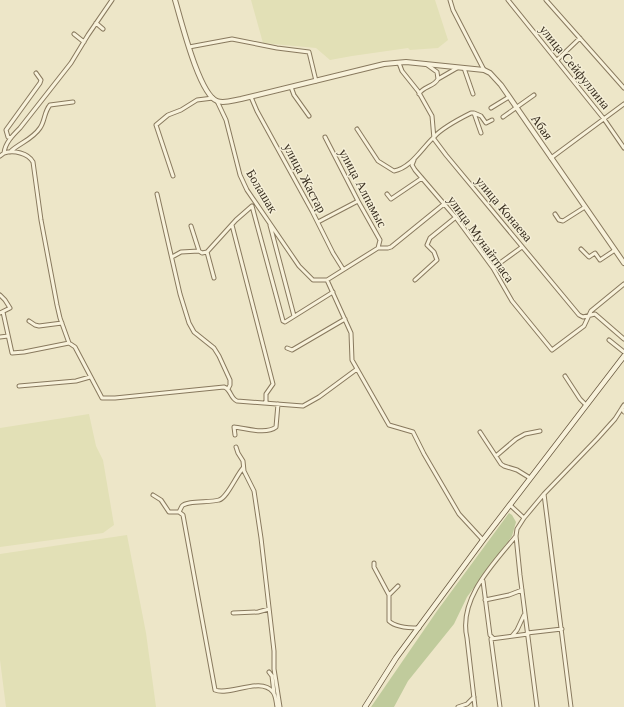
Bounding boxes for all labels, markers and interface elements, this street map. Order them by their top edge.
street label: улица Сейфуллина [536,21,614,113]
street label: Абая [527,111,557,143]
street label: улица Жастар [279,140,331,216]
street label: улица Алпамыс [335,146,391,231]
street label: Болашак [242,166,282,217]
street label: улица Конаева [472,173,537,246]
street label: улица Мунайтпаса [444,192,518,286]

